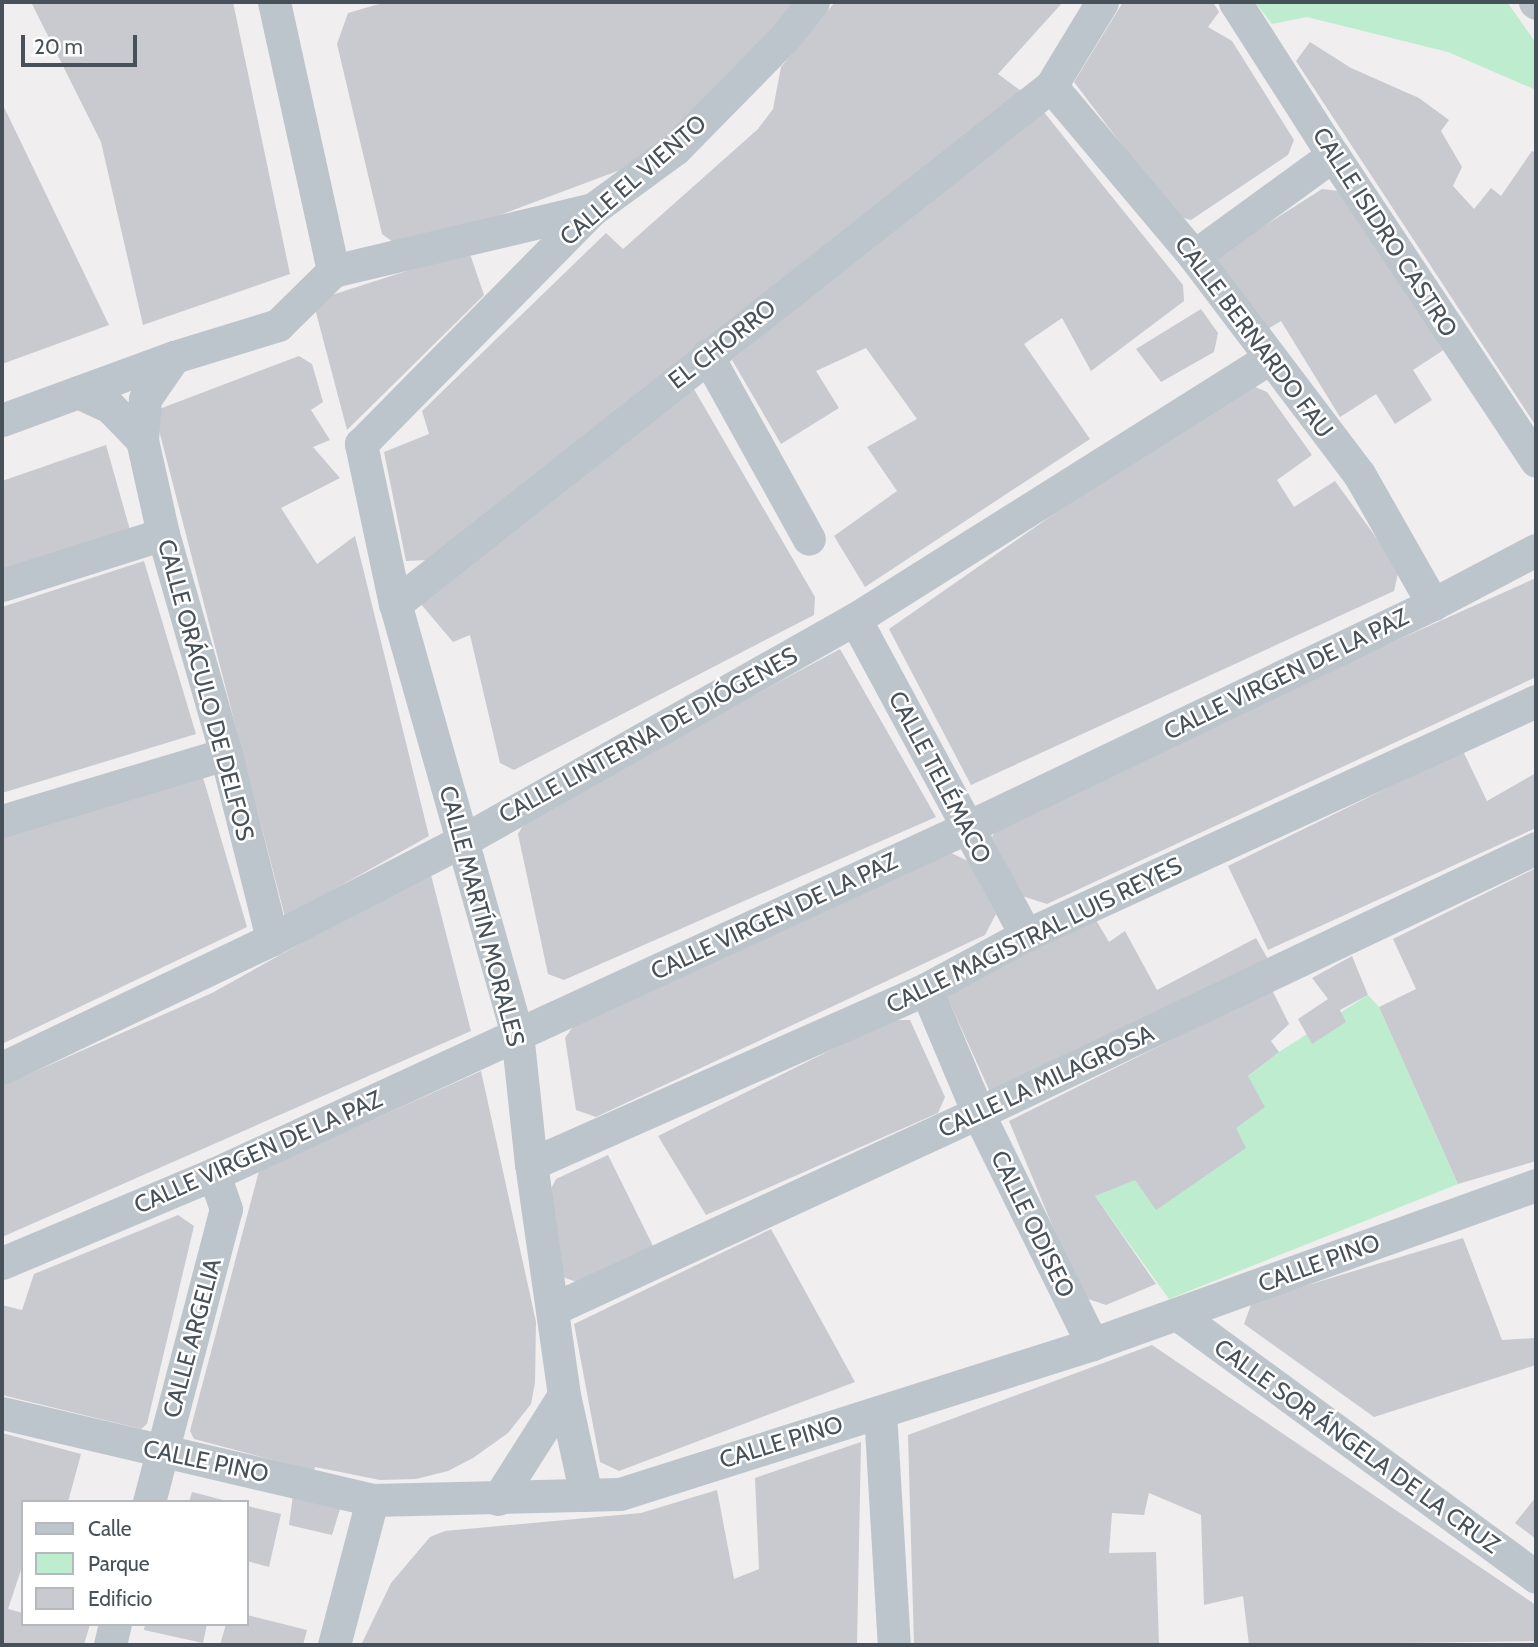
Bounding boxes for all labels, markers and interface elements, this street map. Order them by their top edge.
scale bar [24,21,140,65]
text: 20 m [34,34,83,59]
street label: CALLE EL VIENTO [554,109,712,251]
street label: CALLE ISIDRO CASTRO [1307,122,1463,342]
street label: CALLE BERNARDO FAU [1169,231,1339,443]
street label: EL CHORRO [663,293,781,395]
street label: CALLE ORÁCULO DE DELFOS [152,536,260,844]
street label: CALLE VIRGEN DE LA PAZ [1159,602,1413,746]
street label: CALLE LINTERNA DE DIÓGENES [494,641,802,829]
street label: CALLE TELÉMACO [883,686,997,868]
street label: CALLE MARTÍN MORALES [433,783,531,1049]
street label: CALLE VIRGEN DE LA PAZ [646,846,902,986]
street label: CALLE MAGISTRAL LUIS REYES [882,851,1186,1019]
street label: CALLE LA MILAGROSA [934,1018,1158,1144]
street label: CALLE VIRGEN DE LA PAZ [130,1084,386,1220]
street label: CALLE ODISEO [985,1146,1081,1302]
street label: CALLE PINO [1254,1228,1384,1298]
street label: CALLE ARGELIA [157,1255,227,1421]
street label: CALLE SOR ÁNGELA DE LA CRUZ [1209,1333,1505,1559]
street label: CALLE PINO [716,1410,846,1474]
street label: CALLE PINO [141,1434,271,1488]
legend [21,1500,248,1626]
text: Calle [88,1516,132,1541]
text: Parque [88,1551,150,1576]
text: Edificio [88,1586,152,1611]

